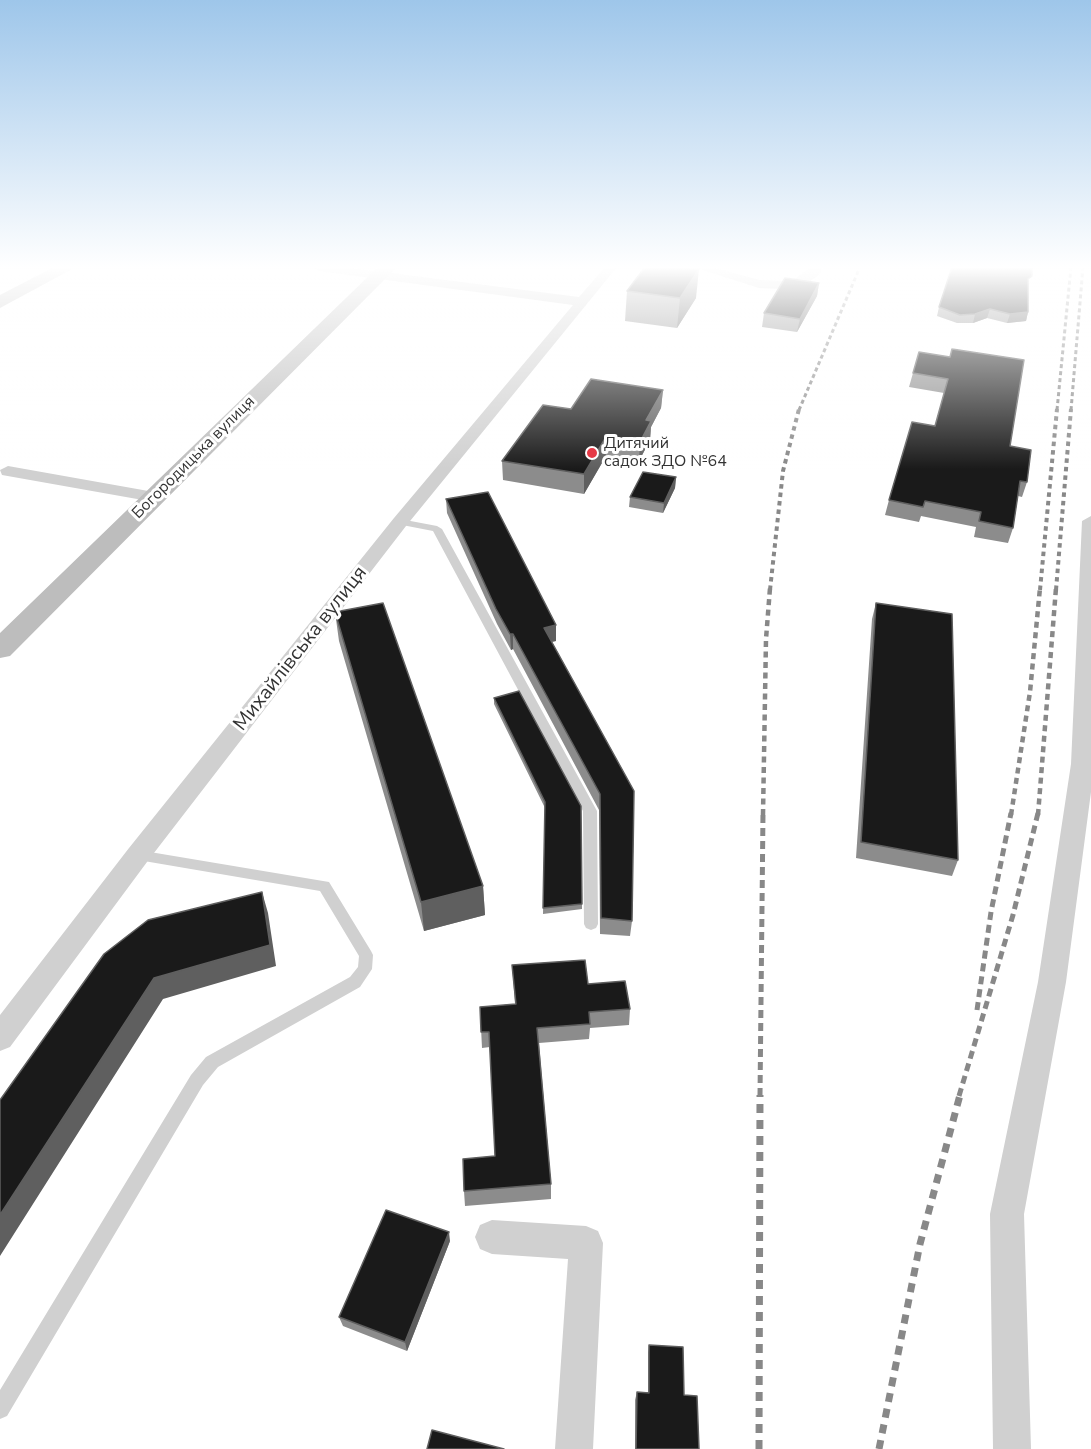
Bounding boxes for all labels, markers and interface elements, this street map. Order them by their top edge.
street label: Богородицька вулиця [129,393,259,523]
place label: Дитячий садок ЗДО №64 [604,434,727,472]
marker: Дитячий садок ЗДО №64 [585,446,599,460]
street label: Михайлівська вулиця [229,562,373,736]

